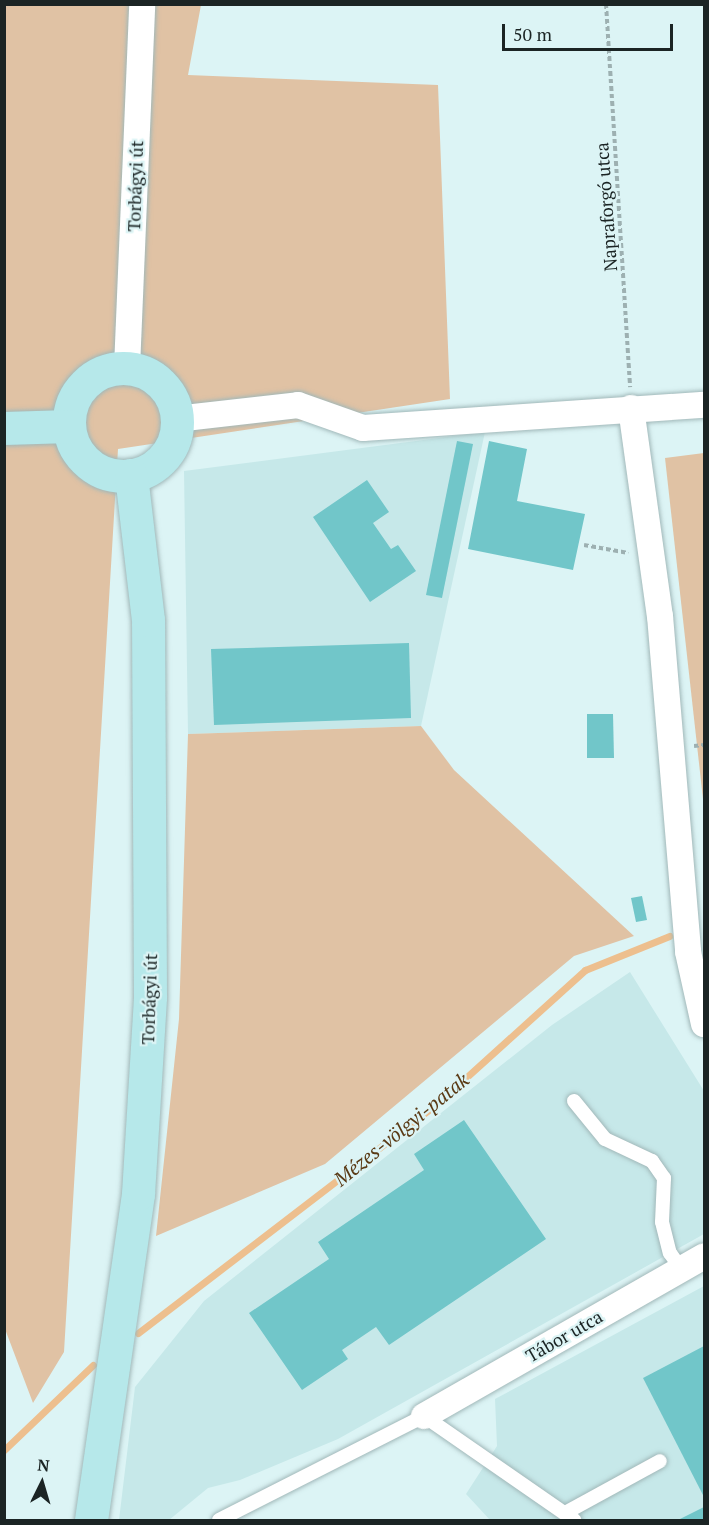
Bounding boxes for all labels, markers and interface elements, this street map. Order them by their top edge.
scale bar [505,12,676,50]
text: 50 m [513,22,552,46]
street label: Torbágyi út [123,140,147,232]
street label: Napraforgó utca [591,142,621,272]
street label: Torbágyi út [137,953,161,1045]
water label: Mézes-völgyi-patak [329,1067,473,1191]
street label: Tábor utca [522,1305,606,1367]
north arrow [12,1453,72,1513]
text: N [37,1454,51,1477]

